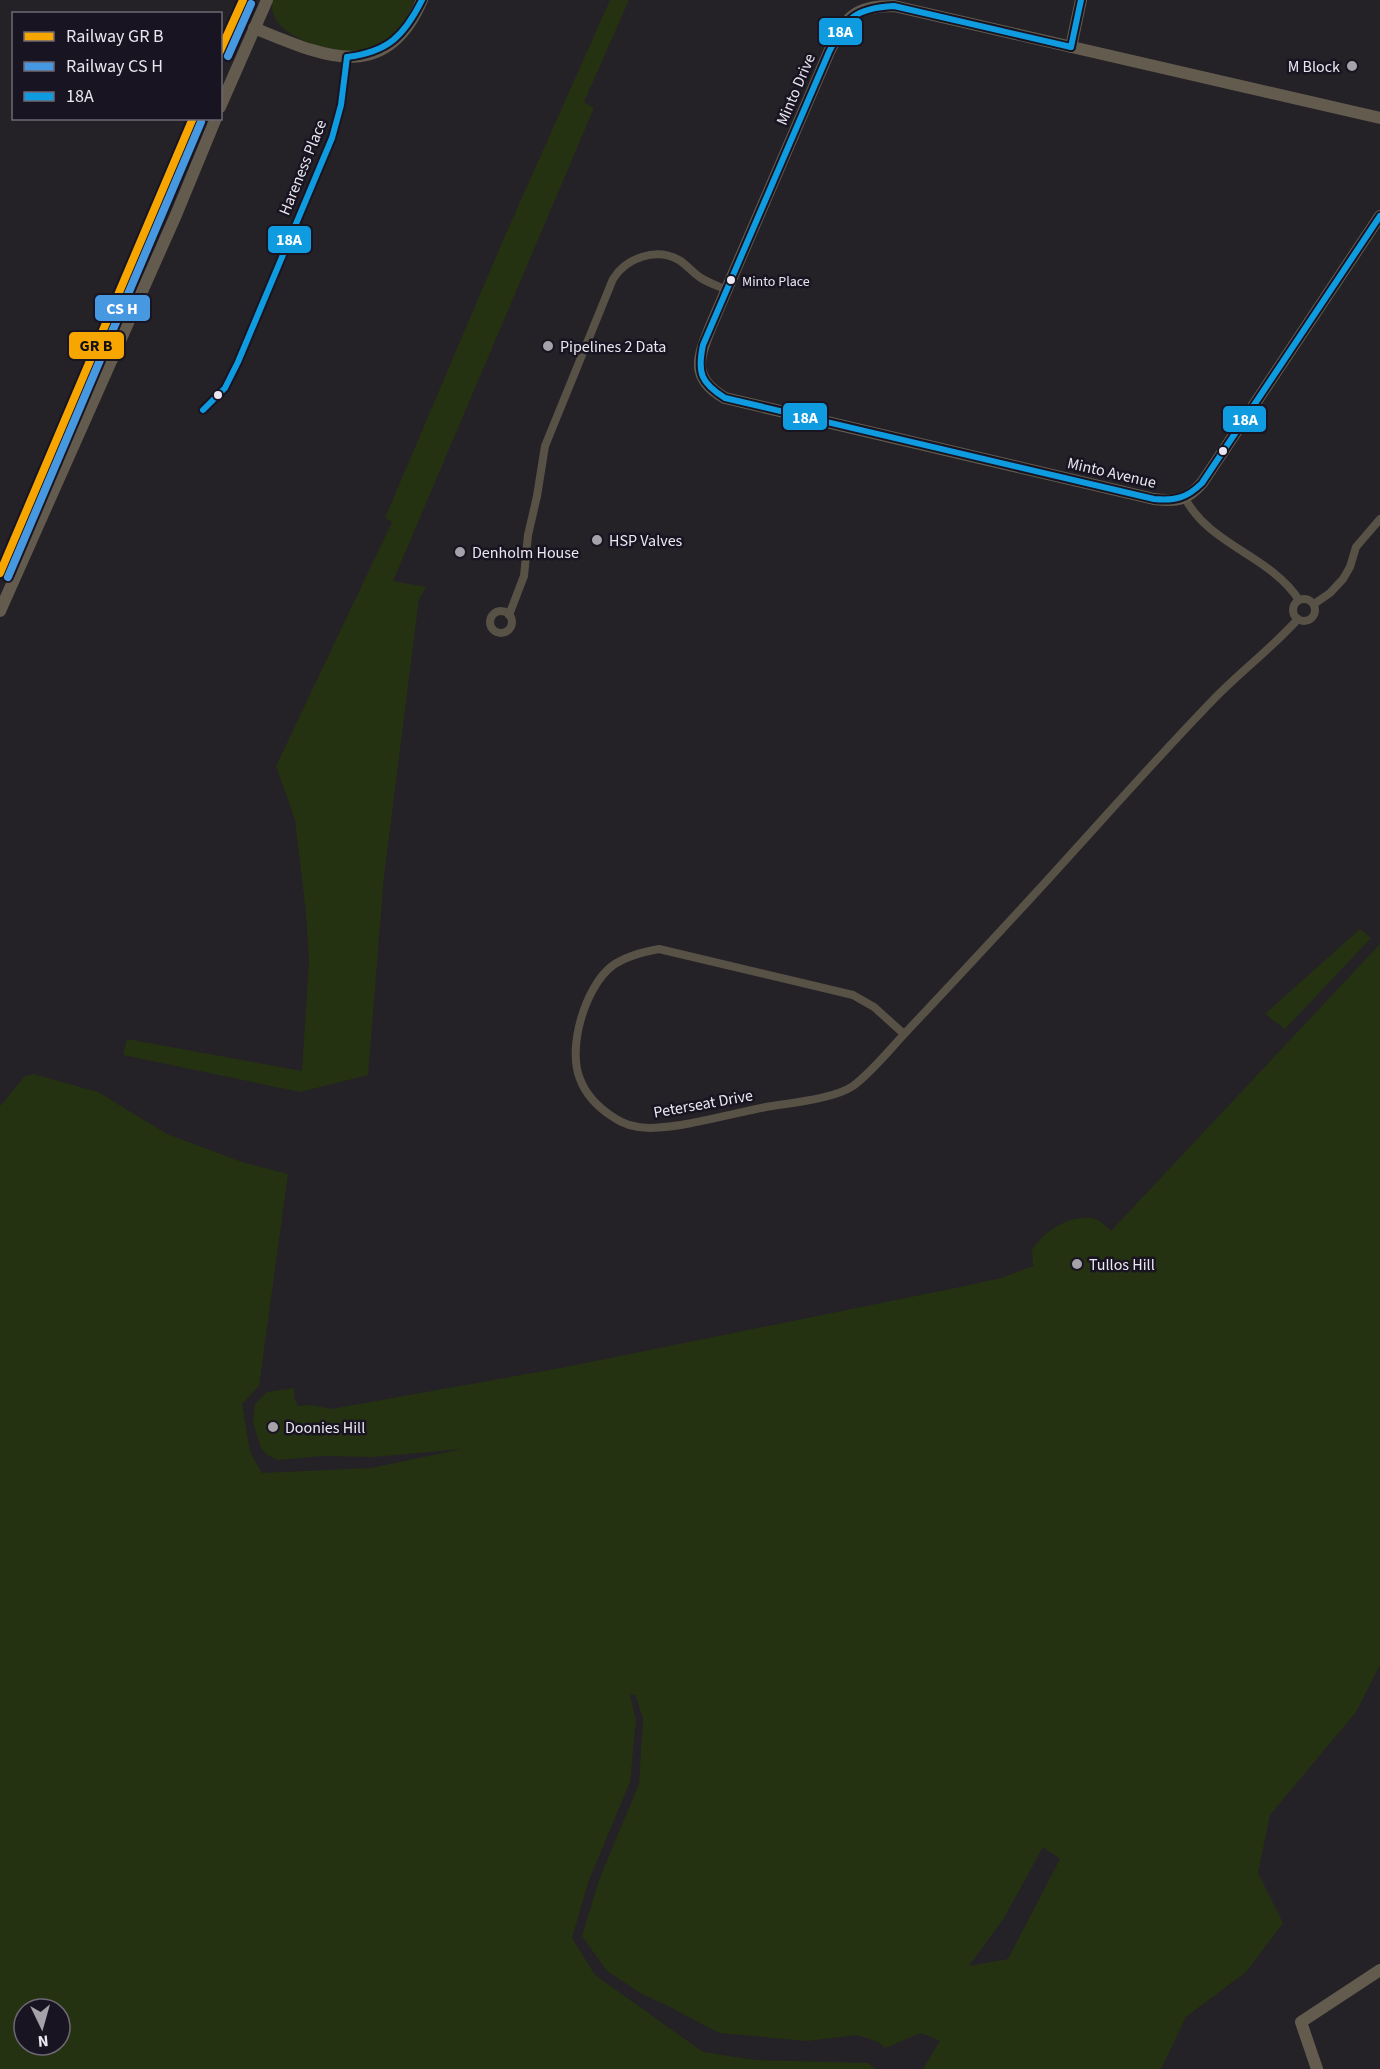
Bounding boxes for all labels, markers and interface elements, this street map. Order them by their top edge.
legend [12,12,222,120]
line badge: 18A [818,17,863,46]
text: 18A [827,21,854,43]
text: Railway GR B [66,24,164,49]
street label: Minto Drive [771,50,821,129]
text: Railway CS H [66,54,163,79]
place label: M Block [1288,56,1340,78]
marker: M Block [1345,59,1359,73]
text: 18A [66,84,94,109]
street label: Hareness Place [274,116,332,218]
line badge: 18A [267,225,312,254]
text: 18A [276,229,303,251]
place label: Minto Place [742,272,810,292]
marker: Minto Place [725,274,737,286]
line badge: CS H [94,294,151,322]
text: CS H [106,298,138,320]
line badge: GR B [68,331,125,360]
text: GR B [80,335,113,357]
place label: Pipelines 2 Data [560,336,666,358]
marker: Pipelines 2 Data [541,339,555,353]
unlabelled marker [212,389,224,401]
line badge: 18A [782,402,828,431]
line badge: 18A [1222,405,1267,433]
text: 18A [792,407,819,429]
text: 18A [1232,409,1259,431]
unlabelled marker [1217,445,1229,457]
street label: Minto Avenue [1065,452,1158,494]
place label: HSP Valves [609,530,683,552]
marker: HSP Valves [590,533,604,547]
place label: Denholm House [472,542,579,564]
marker: Denholm House [453,545,467,559]
street label: Peterseat Drive [652,1084,755,1124]
place label: Tullos Hill [1089,1254,1155,1276]
marker: Tullos Hill [1070,1257,1084,1271]
place label: Doonies Hill [285,1417,365,1439]
marker: Doonies Hill [266,1420,280,1434]
north arrow [12,1997,72,2057]
text: N [37,2030,49,2052]

